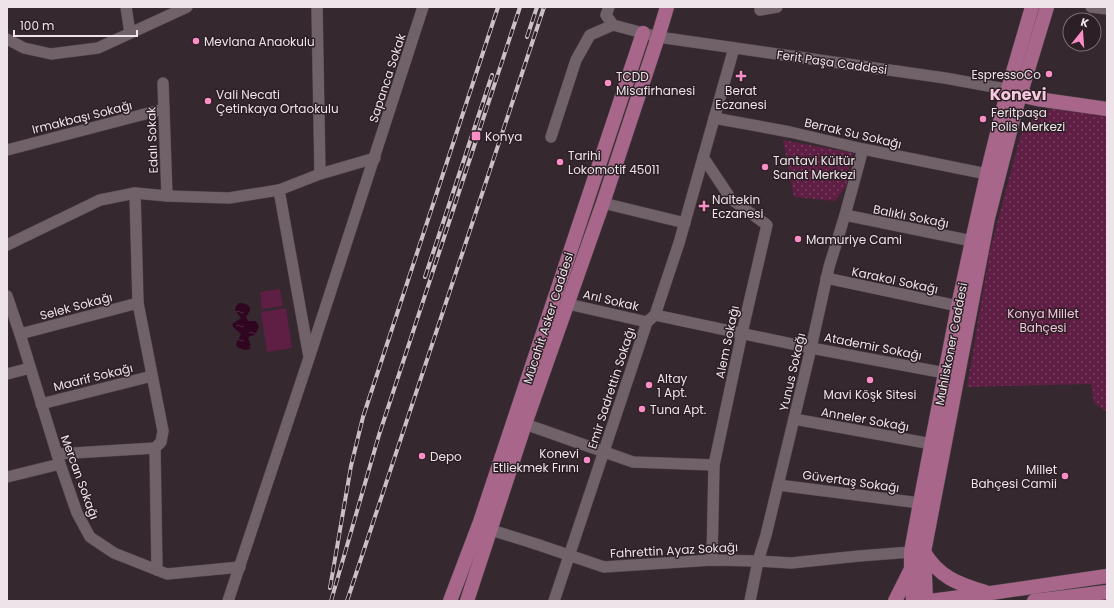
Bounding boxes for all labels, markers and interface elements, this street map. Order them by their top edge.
scale bar [14,12,137,38]
north arrow [1062,12,1102,52]
text: K [1079,14,1091,31]
text: 100 m [20,17,54,34]
street label: Sapanca Sokak [365,30,410,125]
place label: Mevlana Anaokulu [204,33,315,50]
marker: Mevlana Anaokulu [191,36,201,46]
street label: Ferit Paşa Caddesi [776,46,888,78]
place label: EspressoCo [971,66,1041,83]
place label: TCDD Misafirhanesi [616,68,695,99]
marker: EspressoCo [1044,69,1054,79]
marker: Berat Eczanesi [736,71,746,81]
marker: TCDD Misafirhanesi [603,78,613,88]
place label: Berat Eczanesi [715,82,767,113]
district label: Konevi [990,83,1046,106]
place label: Vali Necati Çetinkaya Ortaokulu [216,86,339,117]
street label: Irmakbaşı Sokağı [30,96,134,138]
marker: Vali Necati Çetinkaya Ortaokulu [203,96,213,106]
place label: Feritpaşa Polis Merkezi [991,104,1065,135]
street label: Edalı Sokak [142,106,162,174]
street label: Berrak Su Sokağı [803,114,903,152]
marker: Feritpaşa Polis Merkezi [978,114,988,124]
place label: Konya [485,128,522,145]
marker: Konya [470,130,482,142]
place label: Tarihi Lokomotif 45011 [568,147,660,178]
place label: Tantavi Kültür Sanat Merkezi [773,152,856,183]
marker: Tarihi Lokomotif 45011 [555,157,565,167]
marker: Tantavi Kültür Sanat Merkezi [760,162,770,172]
place label: Naltekin Eczanesi [712,191,763,222]
street label: Balıklı Sokağı [872,200,950,232]
marker: Naltekin Eczanesi [699,201,709,211]
place label: Mamuriye Cami [806,231,902,248]
marker: Mamuriye Cami [793,234,803,244]
street label: Mücahit Asker Caddesi [519,250,577,386]
street label: Karakol Sokağı [850,263,940,297]
street label: Muhliskoner Caddesi [931,281,971,407]
street label: Arıl Sokak [581,285,641,315]
street label: Selek Sokağı [38,288,114,324]
street label: Alem Sokağı [711,304,743,380]
park label: Konya Millet Bahçesi [1007,305,1079,336]
street label: Emir Sadrettin Sokağı [583,325,639,451]
street label: Atademir Sokağı [823,328,923,364]
street label: Yunus Sokağı [775,331,809,413]
street label: Maarif Sokağı [52,359,135,395]
place label: Altay 1 Apt. [657,370,688,401]
marker: Mavi Köşk Sitesi [865,375,875,385]
marker: Altay 1 Apt. [644,380,654,390]
place label: Mavi Köşk Sitesi [824,386,916,403]
place label: Tuna Apt. [650,401,706,418]
street label: Anneler Sokağı [820,403,910,435]
marker: Tuna Apt. [637,404,647,414]
street label: Mercan Sokağı [57,432,103,522]
place label: Konevi Etliekmek Fırını [493,445,579,476]
place label: Depo [430,448,462,465]
marker: Depo [417,451,427,461]
marker: Konevi Etliekmek Fırını [582,455,592,465]
place label: Millet Bahçesi Camii [971,461,1057,492]
street label: Güvertaş Sokağı [801,466,901,496]
marker: Millet Bahçesi Camii [1060,471,1070,481]
street label: Fahrettin Ayaz Sokağı [610,538,738,562]

